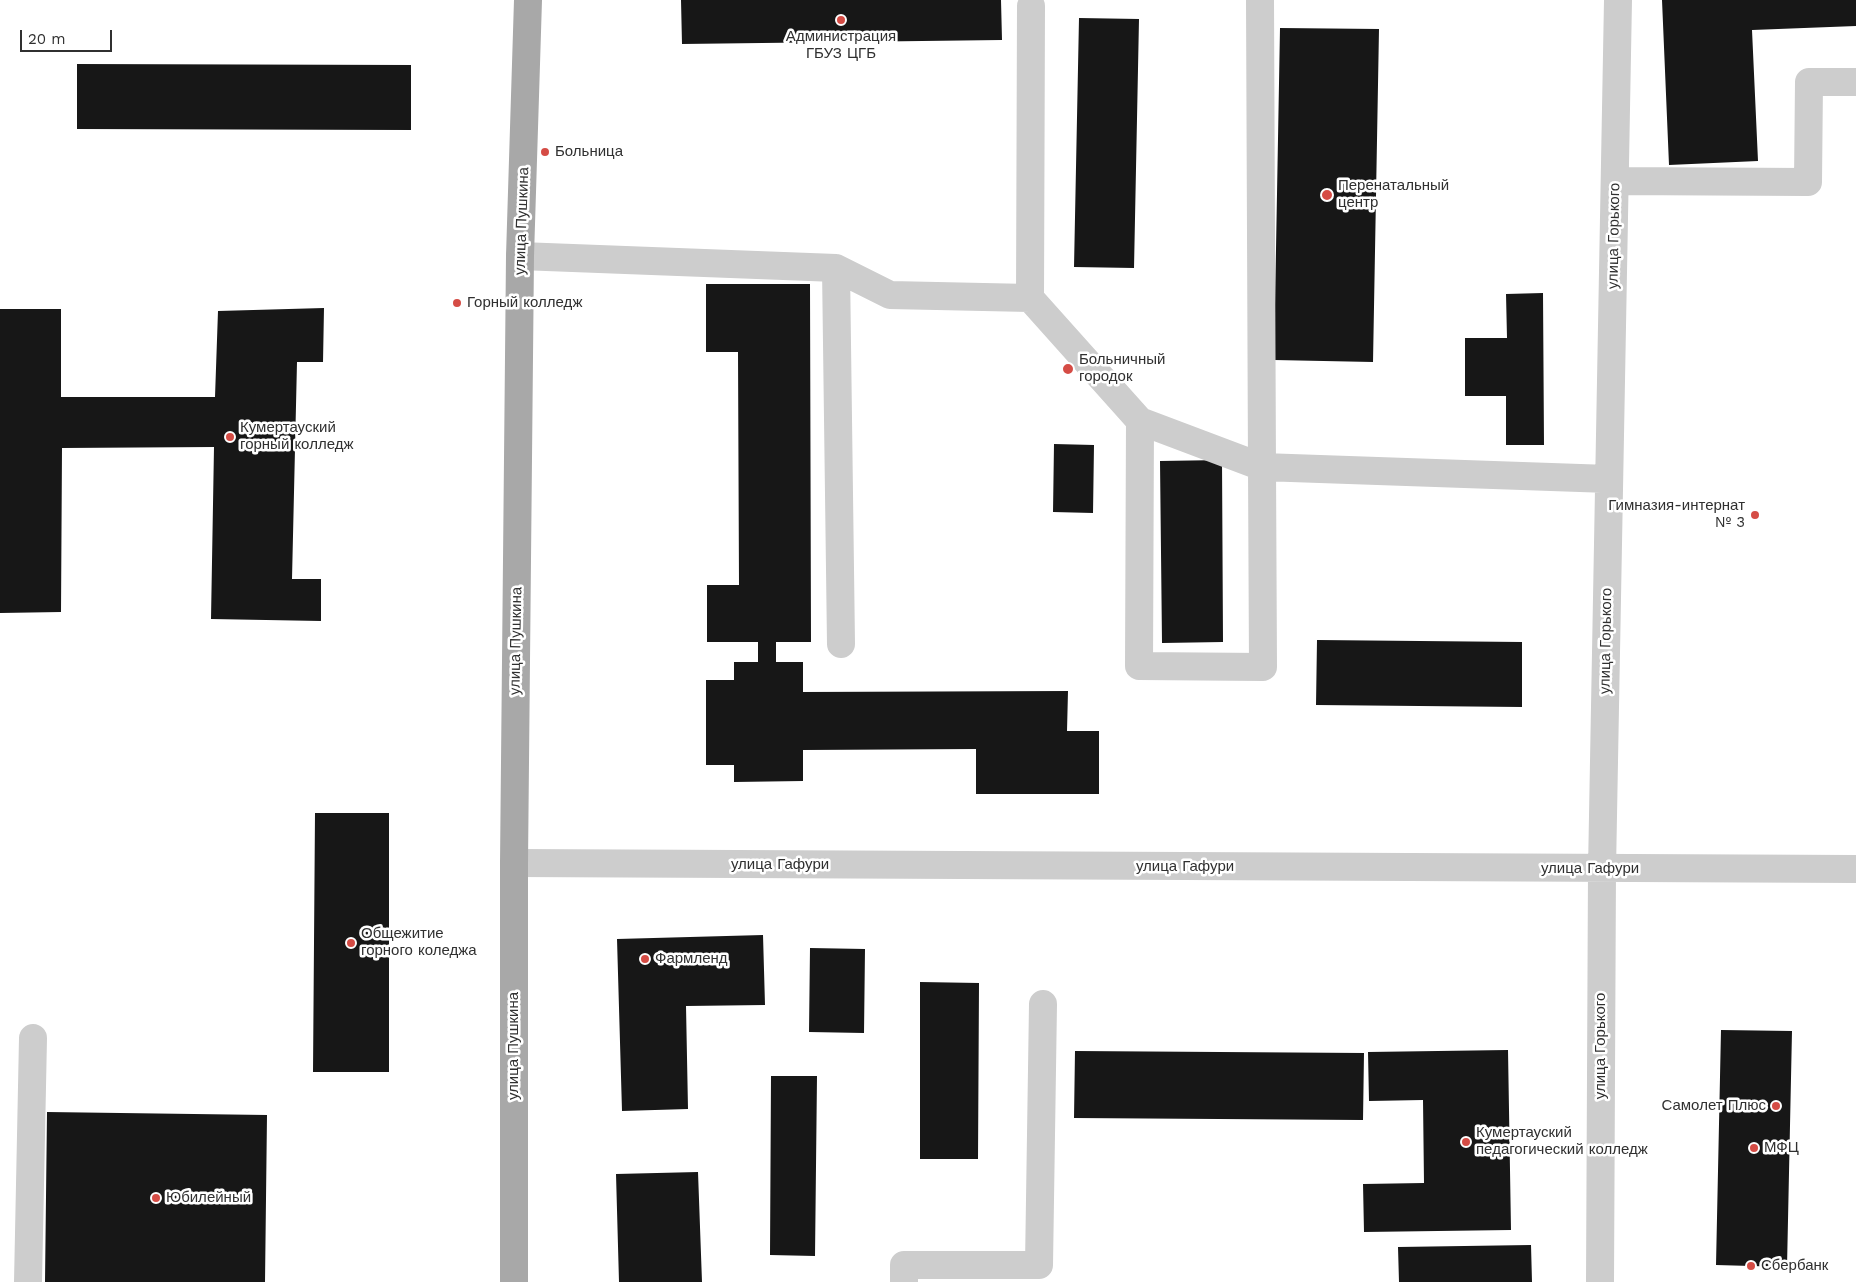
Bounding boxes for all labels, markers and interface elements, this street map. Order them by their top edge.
marker: Администрация ГБУЗ ЦГБ [835,14,847,26]
scale bar [22,20,115,52]
place label: Администрация ГБУЗ ЦГБ [786,28,896,63]
text: 20 m [28,30,66,48]
place label: Больница [555,143,623,161]
marker: Больница [539,146,551,158]
street label: улица Пушкина [511,167,533,275]
place label: Перенатальный центр [1338,177,1449,212]
street label: улица Горького [1604,183,1624,289]
marker: Перенатальный центр [1320,188,1334,202]
place label: Горный колледж [467,294,582,312]
marker: Горный колледж [451,297,463,309]
place label: Больничный городок [1079,351,1165,386]
marker: Больничный городок [1061,362,1075,376]
place label: Кумертауский горный колледж [240,419,353,454]
marker: Кумертауский горный колледж [224,431,236,443]
place label: Гимназия-интернат № 3 [1608,497,1745,532]
marker: Гимназия-интернат № 3 [1749,509,1761,521]
street label: улица Пушкина [506,587,526,695]
street label: улица Горького [1596,588,1616,694]
street label: улица Гафури [731,856,829,874]
street label: улица Гафури [1136,858,1234,876]
street label: улица Гафури [1541,860,1639,878]
place label: Общежитие горного коледжа [361,925,477,960]
marker: Общежитие горного коледжа [345,937,357,949]
place label: Фармленд [655,950,728,968]
marker: Фармленд [639,953,651,965]
street label: улица Пушкина [505,992,523,1100]
street label: улица Горького [1592,993,1610,1099]
place label: Самолет Плюс [1661,1097,1766,1115]
marker: Самолет Плюс [1770,1100,1782,1112]
place label: Кумертауский педагогический колледж [1476,1124,1648,1159]
marker: Кумертауский педагогический колледж [1460,1136,1472,1148]
place label: МФЦ [1764,1139,1799,1157]
marker: МФЦ [1748,1142,1760,1154]
place label: Юбилейный [166,1189,251,1207]
marker: Юбилейный [150,1192,162,1204]
place label: Сбербанк [1761,1257,1828,1275]
marker: Сбербанк [1745,1260,1757,1272]

